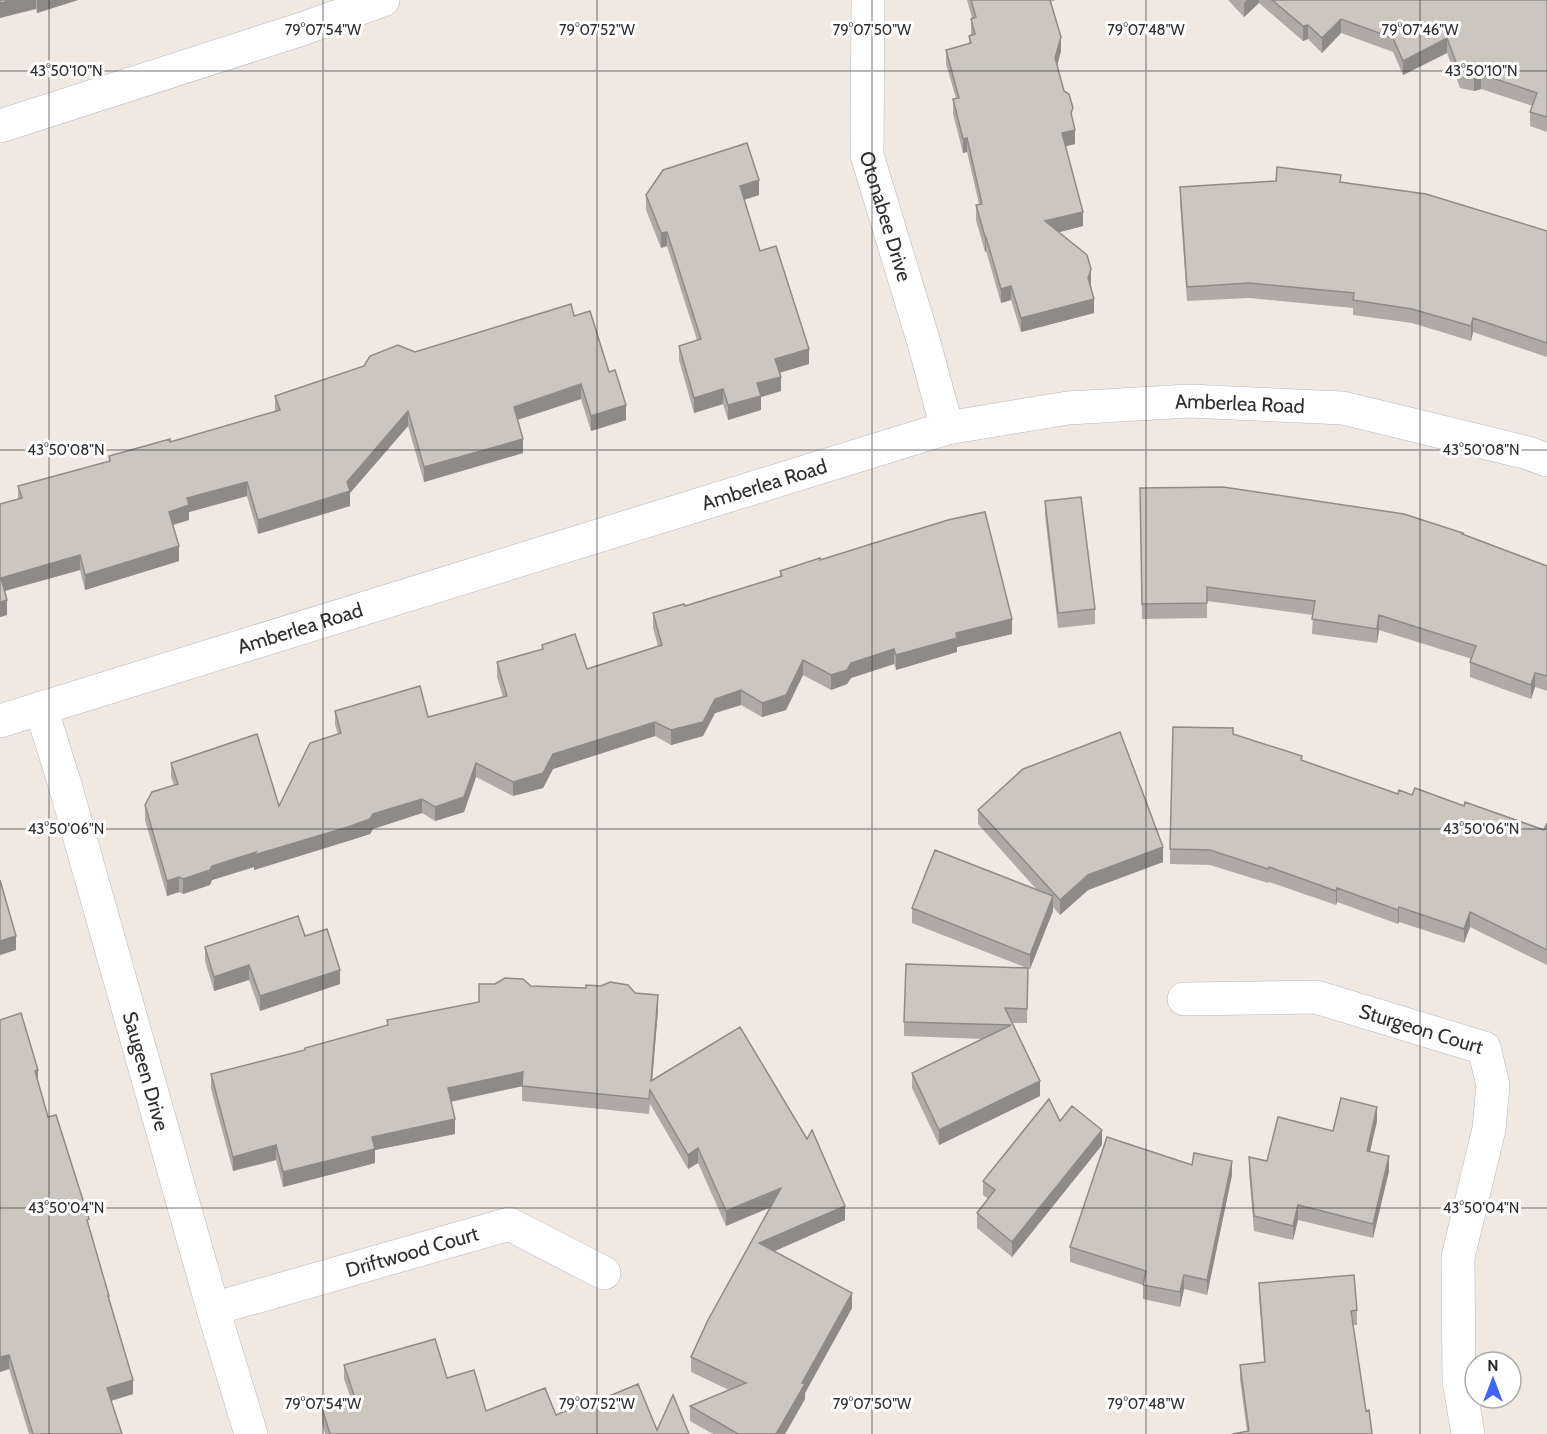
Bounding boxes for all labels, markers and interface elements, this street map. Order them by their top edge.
text: 79°07'54"W [285,21,362,39]
text: 79°07'52"W [559,21,636,39]
text: 79°07'50"W [833,21,912,39]
text: 79°07'48"W [1107,21,1185,39]
text: 79°07'46"W [1382,21,1459,39]
text: 43°50'10"N [29,62,103,80]
text: 43°50'10"N [1444,62,1518,80]
street label: Otonabee Drive [855,148,917,284]
street label: Amberlea Road [1174,389,1305,418]
text: 43°50'08"N [27,441,105,459]
text: 43°50'08"N [1442,441,1520,459]
street label: Amberlea Road [699,454,830,515]
street label: Amberlea Road [234,598,366,659]
text: 43°50'06"N [28,820,104,838]
text: 43°50'06"N [1443,820,1519,838]
street label: Sturgeon Court [1356,999,1486,1059]
street label: Saugeen Drive [118,1009,174,1134]
text: 43°50'04"N [28,1199,104,1217]
text: 43°50'04"N [1443,1199,1519,1217]
street label: Driftwood Court [343,1221,481,1282]
north arrow [1463,1350,1523,1410]
text: N [1487,1356,1499,1375]
text: 79°07'54"W [285,1395,362,1413]
text: 79°07'52"W [559,1395,636,1413]
text: 79°07'50"W [833,1395,912,1413]
text: 79°07'48"W [1107,1395,1185,1413]

